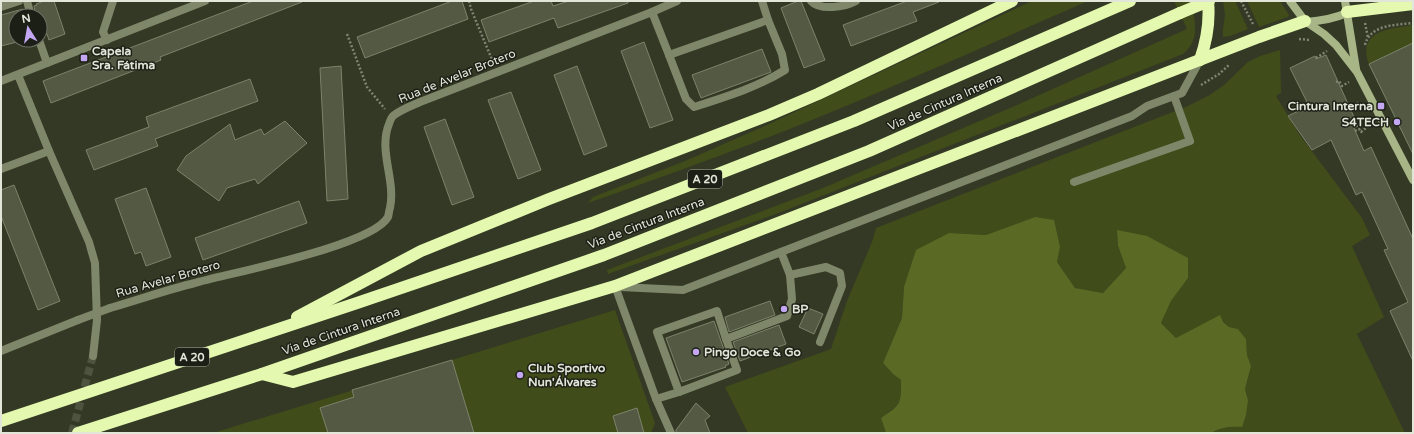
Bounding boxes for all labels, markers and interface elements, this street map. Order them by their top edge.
north arrow [8,8,48,48]
text: N [21,11,32,26]
place label: Capela Sra. Fátima [92,44,155,72]
street label: Rua de Avelar Brotero [396,46,518,106]
marker: Capela Sra. Fátima [79,53,89,63]
street label: Via de Cintura Interna [886,70,1004,134]
place label: Cintura Interna [1288,99,1373,113]
marker: Cintura Interna [1376,101,1386,111]
place label: S4TECH [1342,115,1389,129]
marker: S4TECH [1392,117,1402,127]
road number: A 20 [688,170,722,188]
street label: Via de Cintura Interna [586,194,706,252]
street label: Rua Avelar Brotero [114,257,222,301]
place label: BP [792,302,808,316]
street label: Via de Cintura Interna [280,304,402,358]
marker: BP [779,304,789,314]
place label: Pingo Doce & Go [704,345,801,360]
marker: Pingo Doce & Go [691,347,701,357]
road number: A 20 [175,348,209,366]
place label: Club Sportivo Nun'Álvares [528,361,605,389]
marker: Club Sportivo Nun'Álvares [515,370,525,380]

